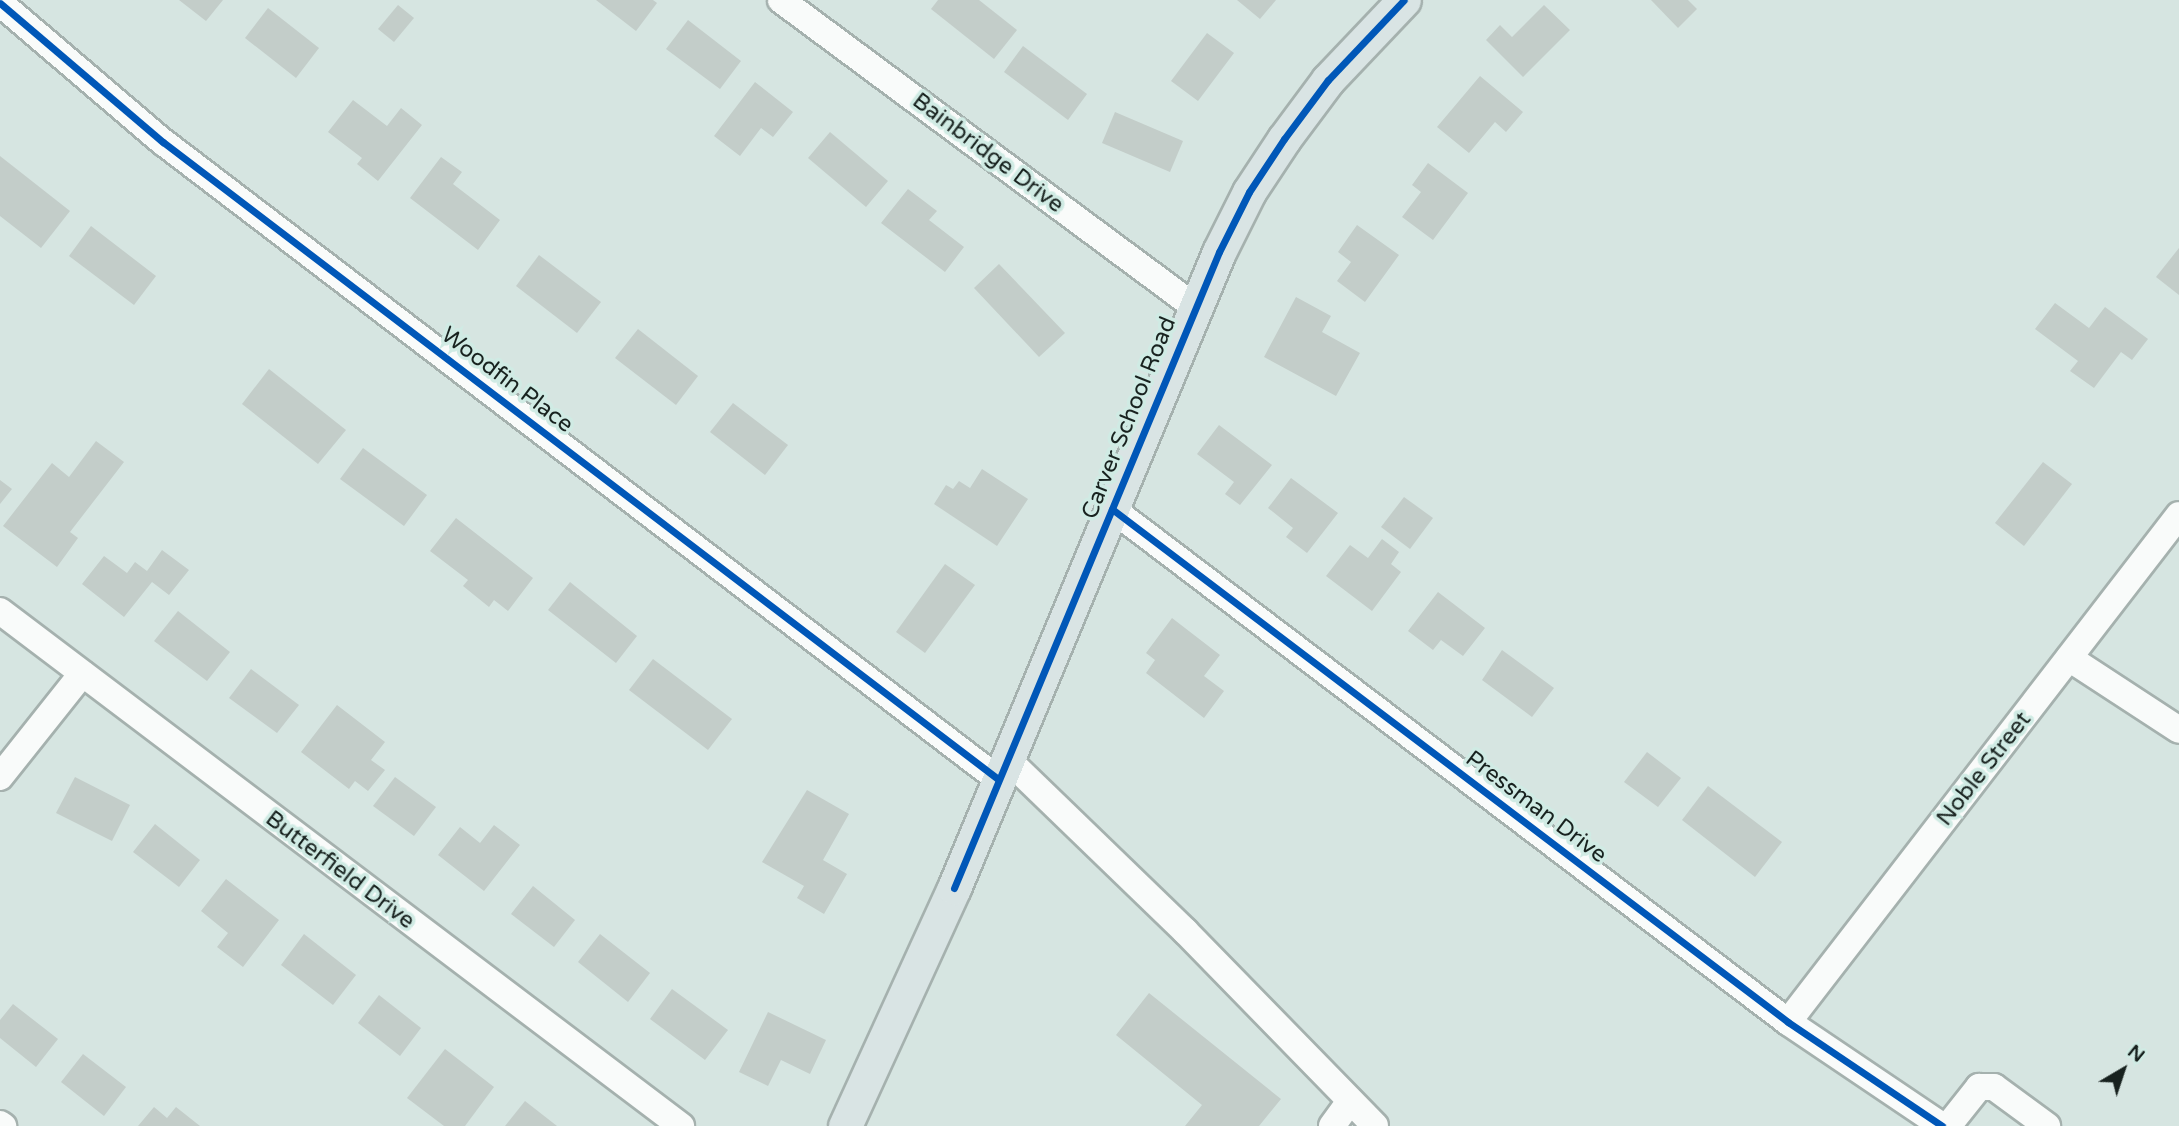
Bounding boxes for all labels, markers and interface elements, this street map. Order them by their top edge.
street label: Bainbridge Drive [907,87,1069,219]
street label: Carver School Road [1076,313,1182,523]
street label: Woodfin Place [435,321,579,439]
street label: Noble Street [1931,706,2037,832]
street label: Pressman Drive [1460,745,1612,869]
street label: Butterfield Drive [260,805,420,935]
north arrow [2088,1035,2158,1105]
text: N [2123,1040,2149,1067]

